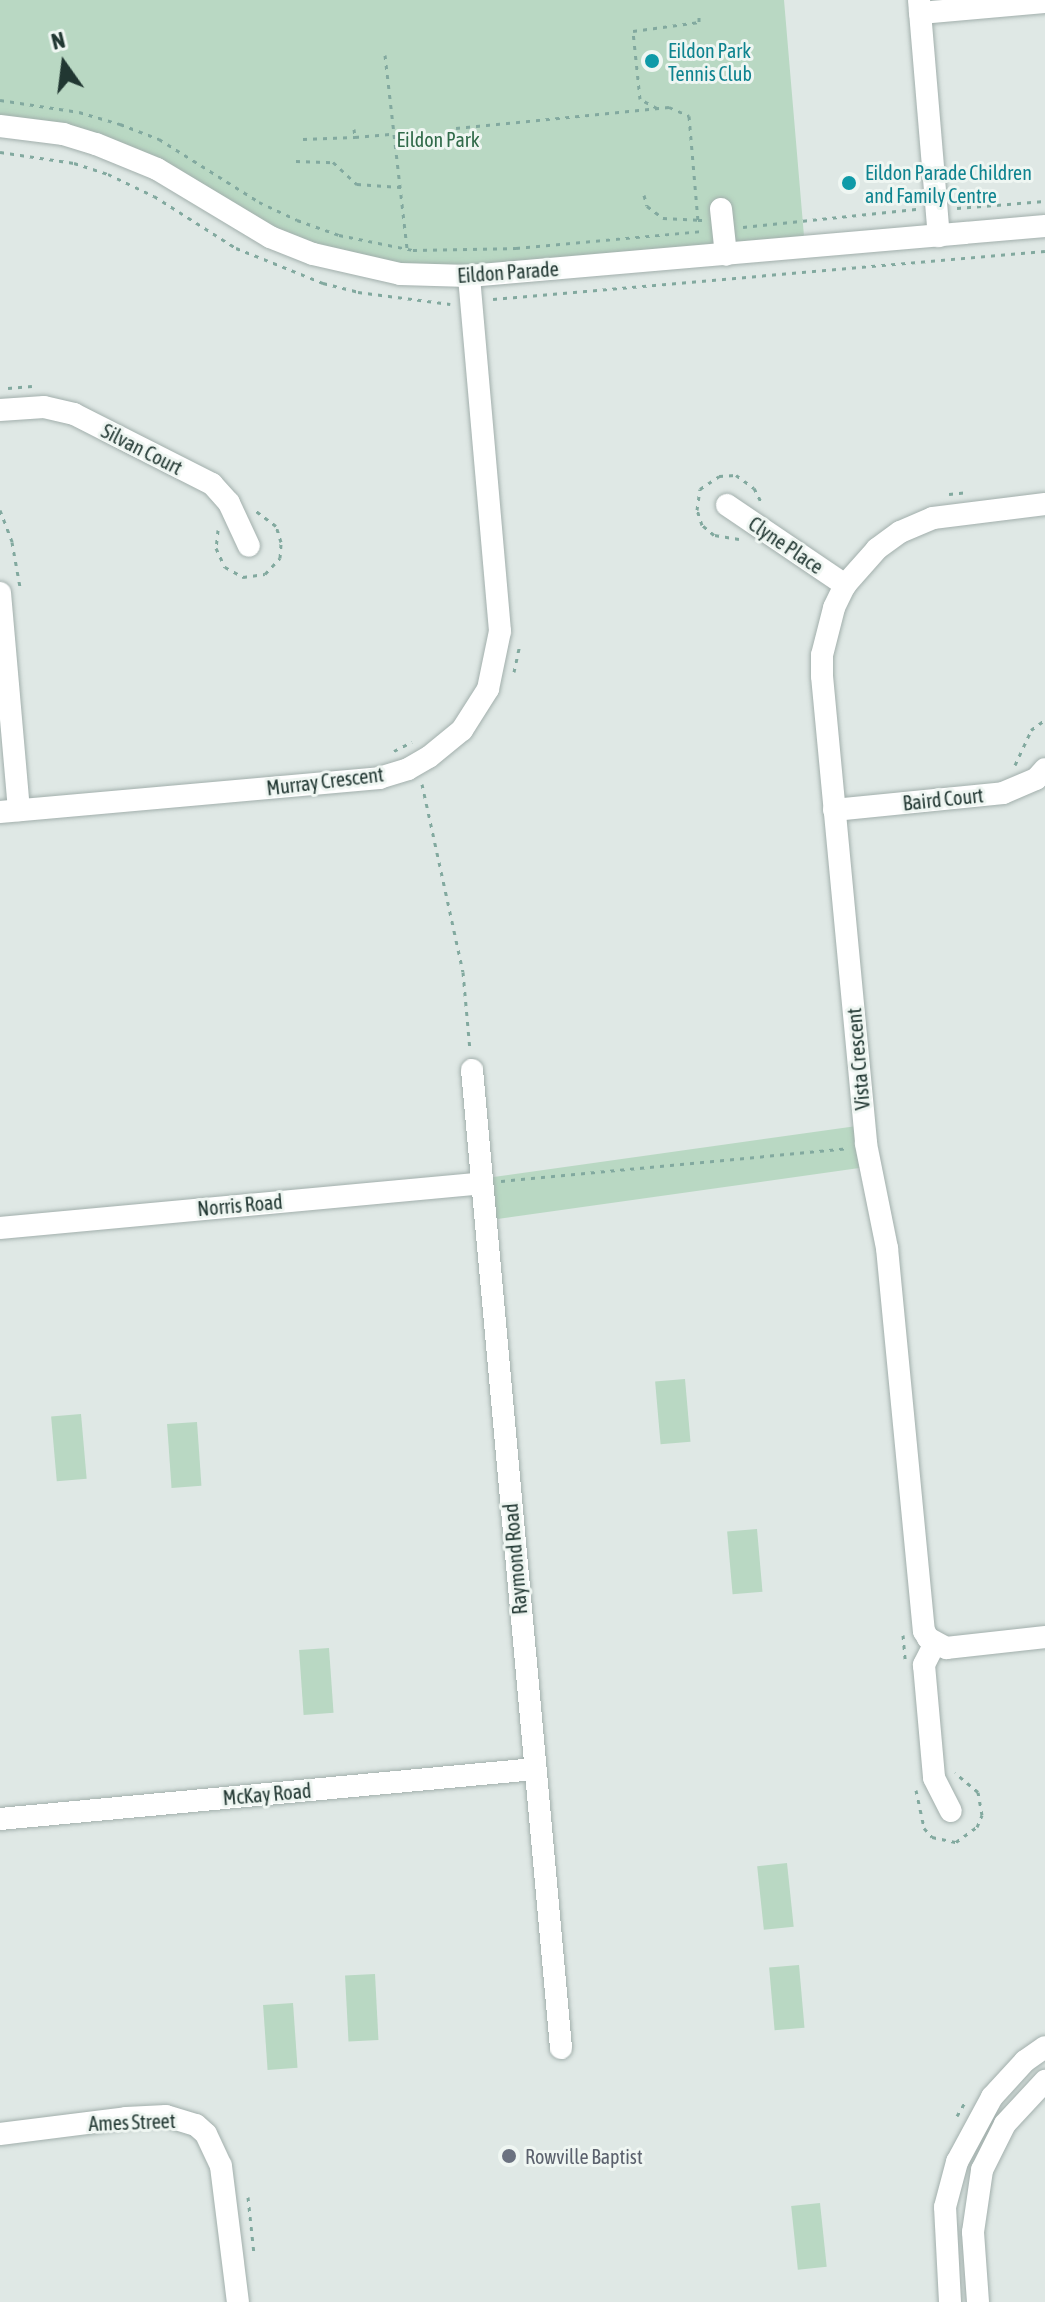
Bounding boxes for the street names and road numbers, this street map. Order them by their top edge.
street label: Eildon Parade [456,256,560,288]
street label: Silvan Court [98,418,186,480]
street label: Clyne Place [744,511,828,579]
street label: Murray Crescent [265,762,385,800]
street label: Baird Court [901,783,985,815]
street label: Vista Crescent [842,1007,874,1111]
street label: Norris Road [196,1189,284,1221]
street label: Raymond Road [498,1502,532,1616]
street label: McKay Road [222,1778,312,1810]
street label: Ames Street [88,2108,176,2136]

